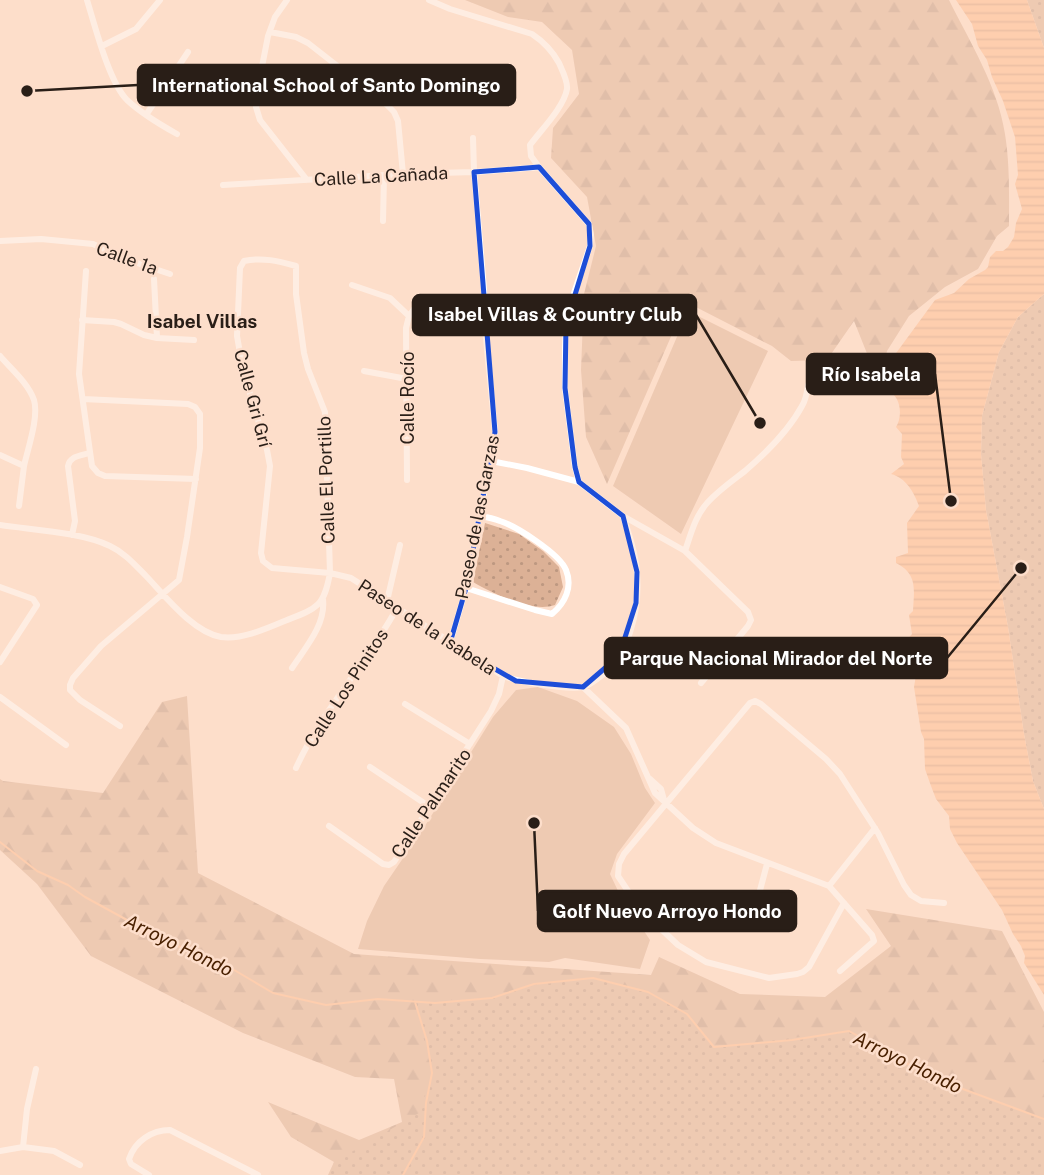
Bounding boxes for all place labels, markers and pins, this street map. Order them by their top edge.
callout: International School of Santo Domingo [138,65,515,105]
callout: Isabel Villas & Country Club [413,295,696,335]
callout: Río Isabela [807,354,935,394]
callout: Parque Nacional Mirador del Norte [605,638,947,678]
callout: Golf Nuevo Arroyo Hondo [538,891,796,931]

